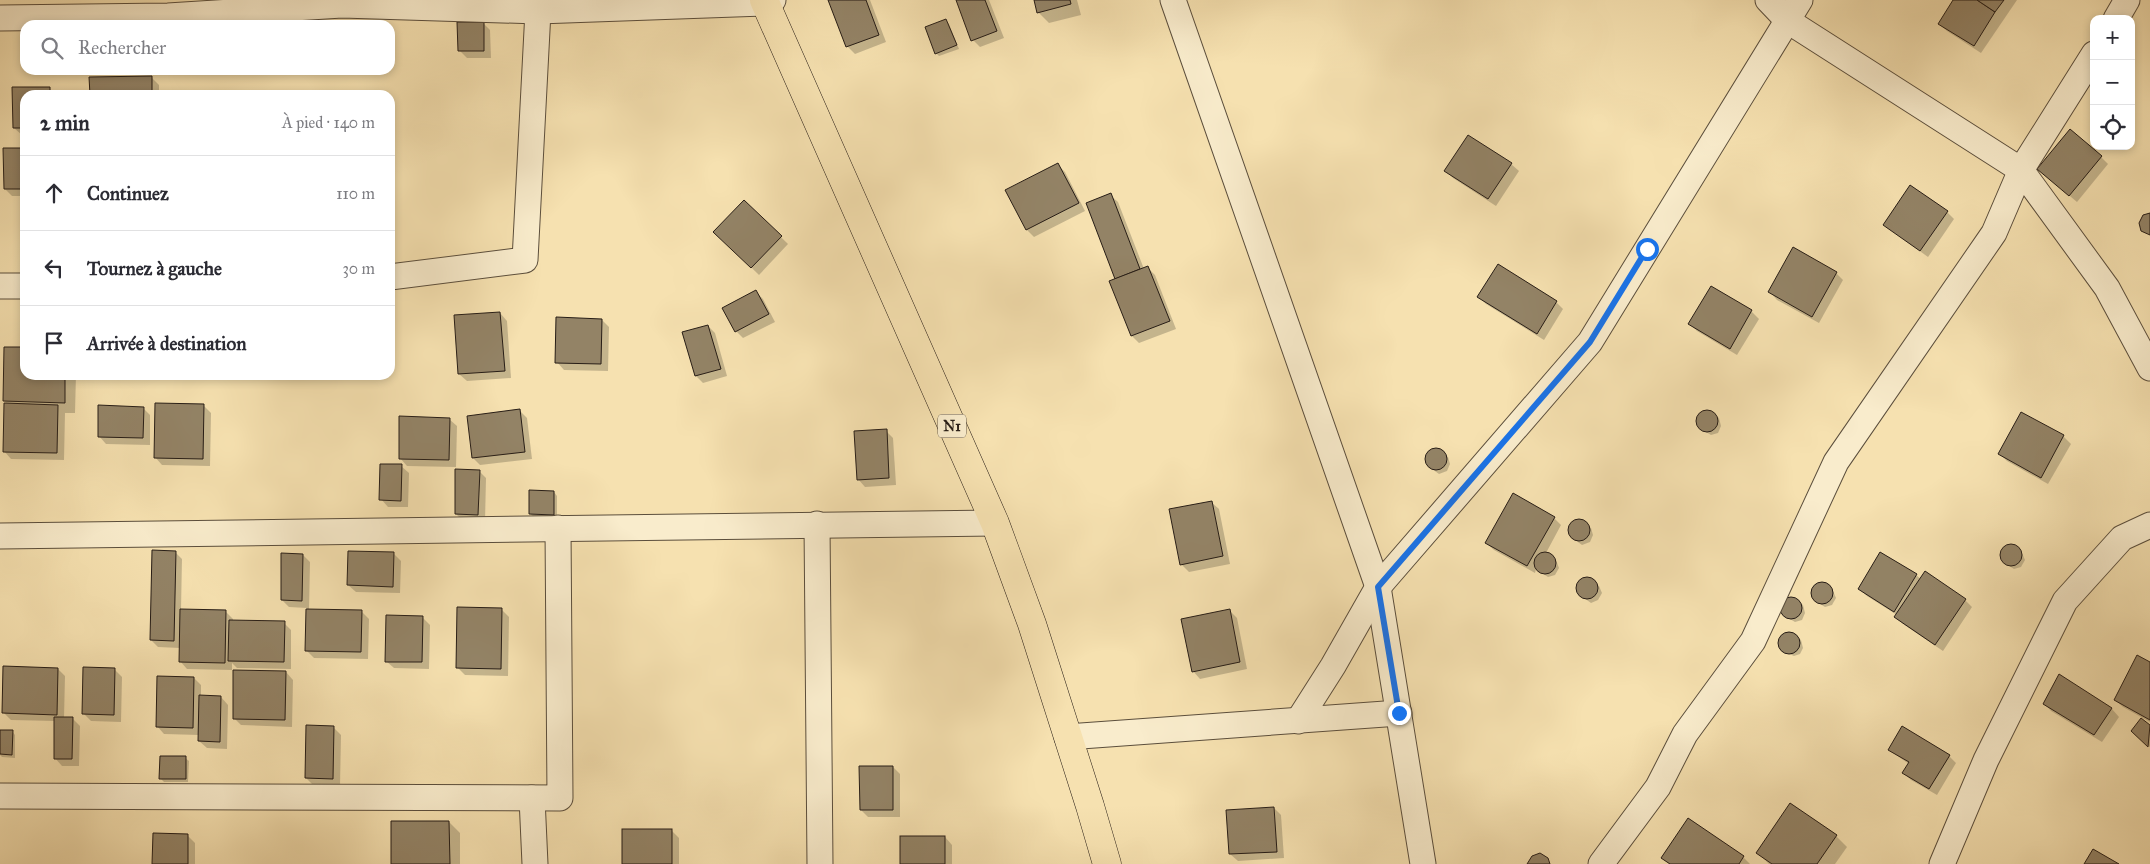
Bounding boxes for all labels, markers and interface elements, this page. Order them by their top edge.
map controls [2090,15,2135,150]
button: + [2090,15,2135,60]
search box [20,20,395,75]
icon: search [38,34,66,62]
text: Rechercher [78,36,166,59]
button: − [2090,60,2135,105]
button: locate [2090,105,2135,150]
text: 2 min [40,110,90,136]
text: À pied · 140 m [282,113,375,132]
icon: ahead [40,179,68,207]
text: Continuez [87,182,169,205]
text: 110 m [336,184,375,203]
route start [1636,238,1659,261]
icon: left [40,254,68,282]
text: Tournez à gauche [87,257,222,280]
text: 30 m [342,259,375,278]
icon: arrive [40,329,68,357]
text: Arrivée à destination [87,332,246,355]
road number: N1 [938,414,966,438]
route end [1388,702,1411,725]

